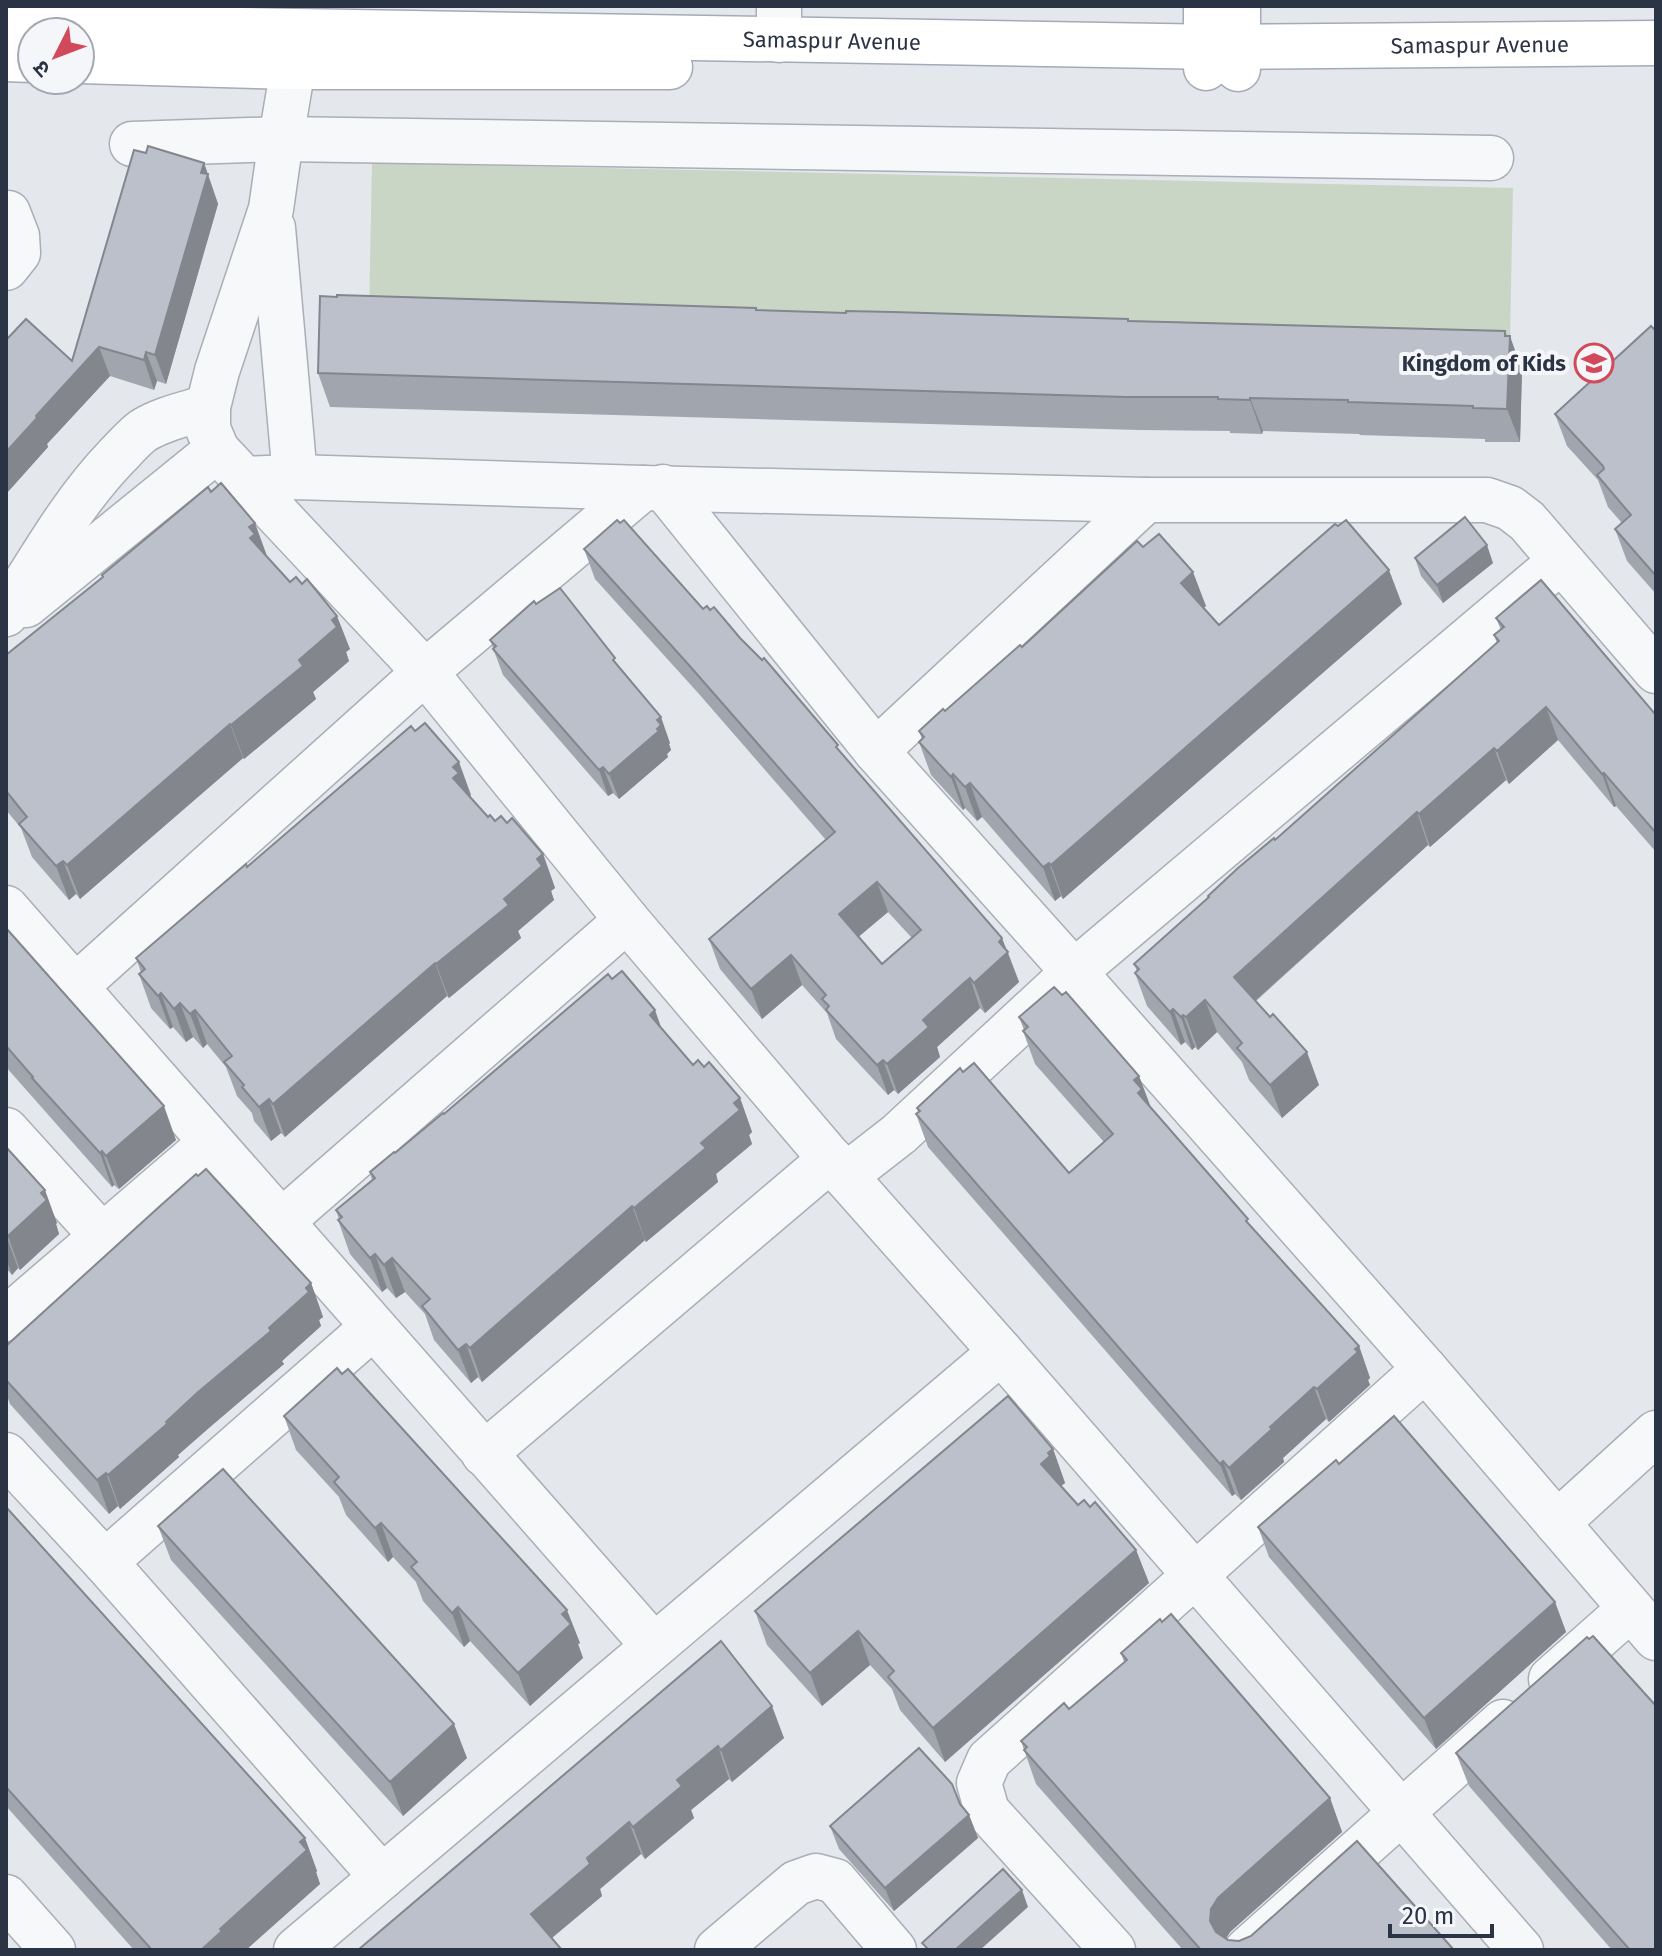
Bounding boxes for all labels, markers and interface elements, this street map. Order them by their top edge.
north arrow [16,16,96,96]
street label: Samaspur Avenue [743,26,921,56]
street label: Samaspur Avenue [1391,31,1569,59]
text: उ [26,54,56,83]
school or university icon: Kingdom of Kids [1573,342,1615,384]
place label: Kingdom of Kids [1402,350,1566,377]
scale bar [1390,1888,1492,1938]
text: 20 m [1402,1902,1454,1930]

